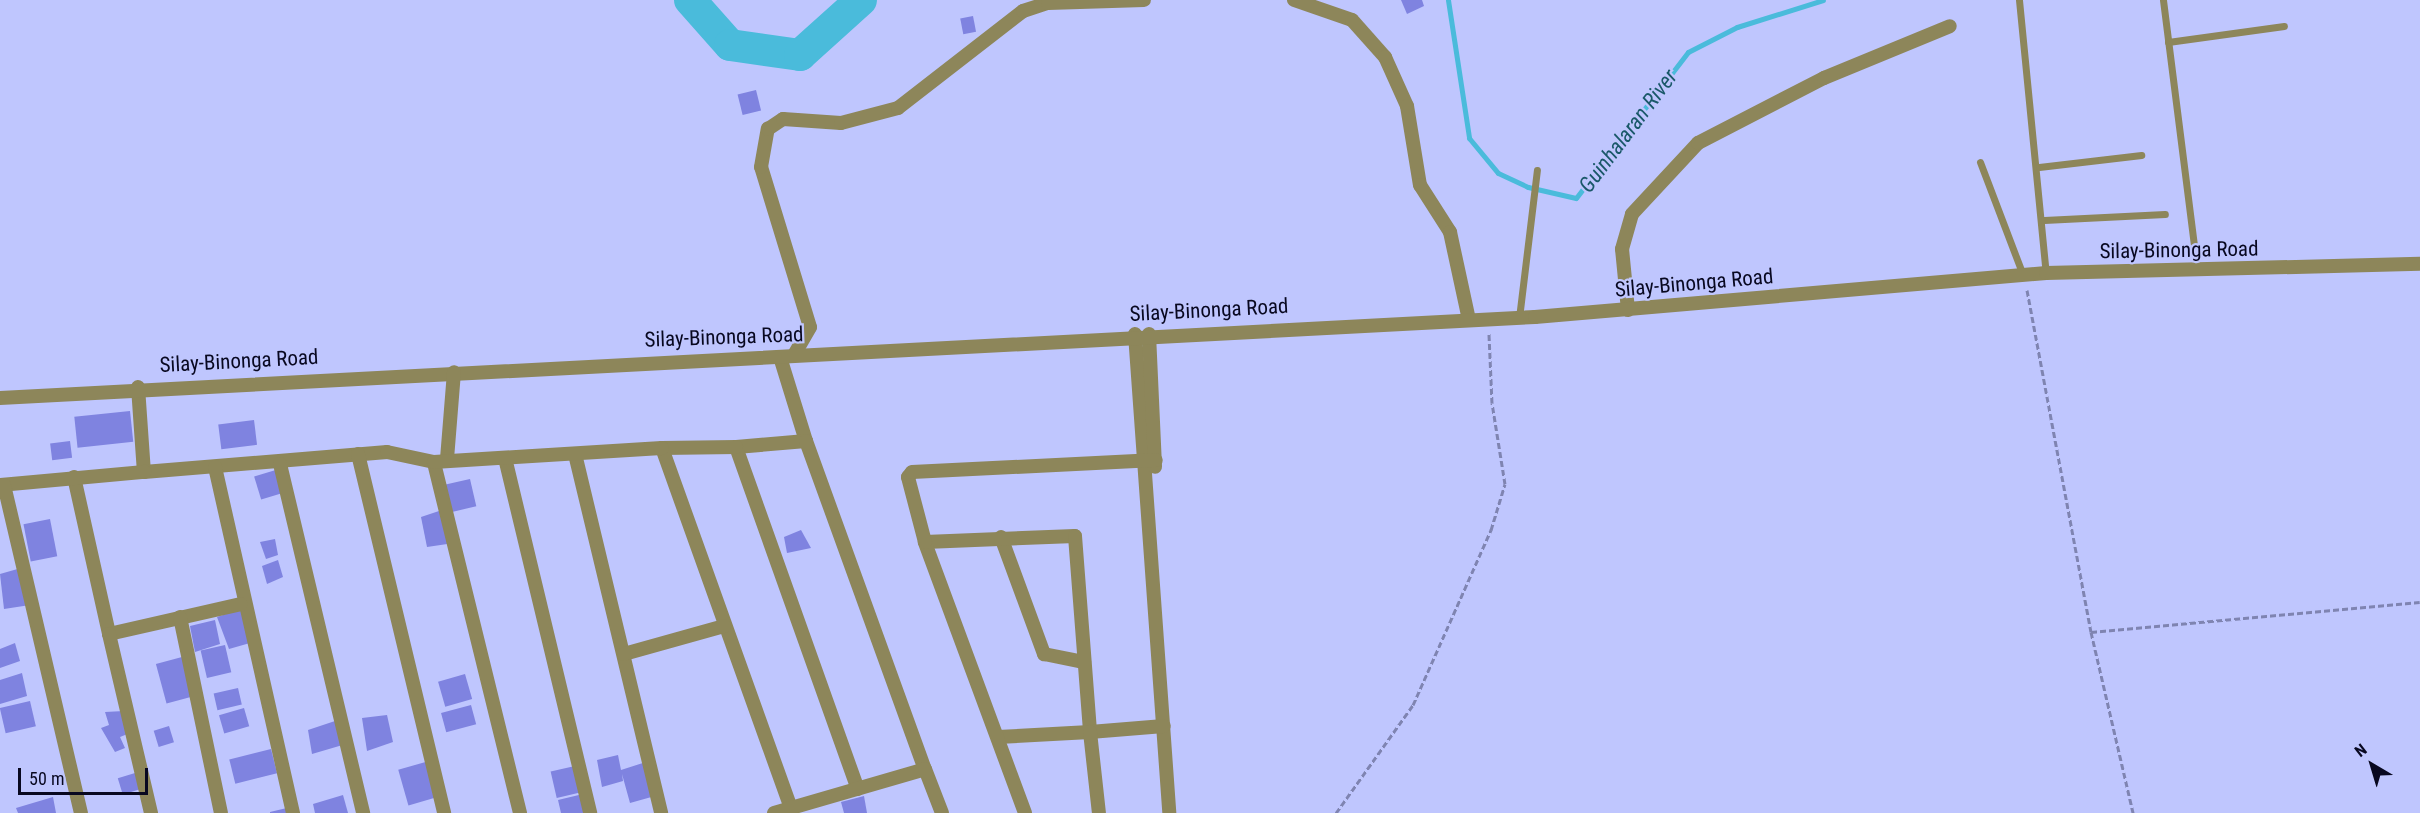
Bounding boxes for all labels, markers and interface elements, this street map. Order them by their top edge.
water label: Guinhalaran River [1573,64,1683,198]
street label: Silay-Binonga Road [2099,236,2259,264]
street label: Silay-Binonga Road [1614,264,1774,302]
street label: Silay-Binonga Road [1129,293,1289,327]
street label: Silay-Binonga Road [644,322,804,352]
street label: Silay-Binonga Road [159,344,319,378]
north arrow [2342,735,2402,795]
text: N [2351,740,2370,761]
scale bar [21,756,152,794]
text: 50 m [29,768,64,789]

